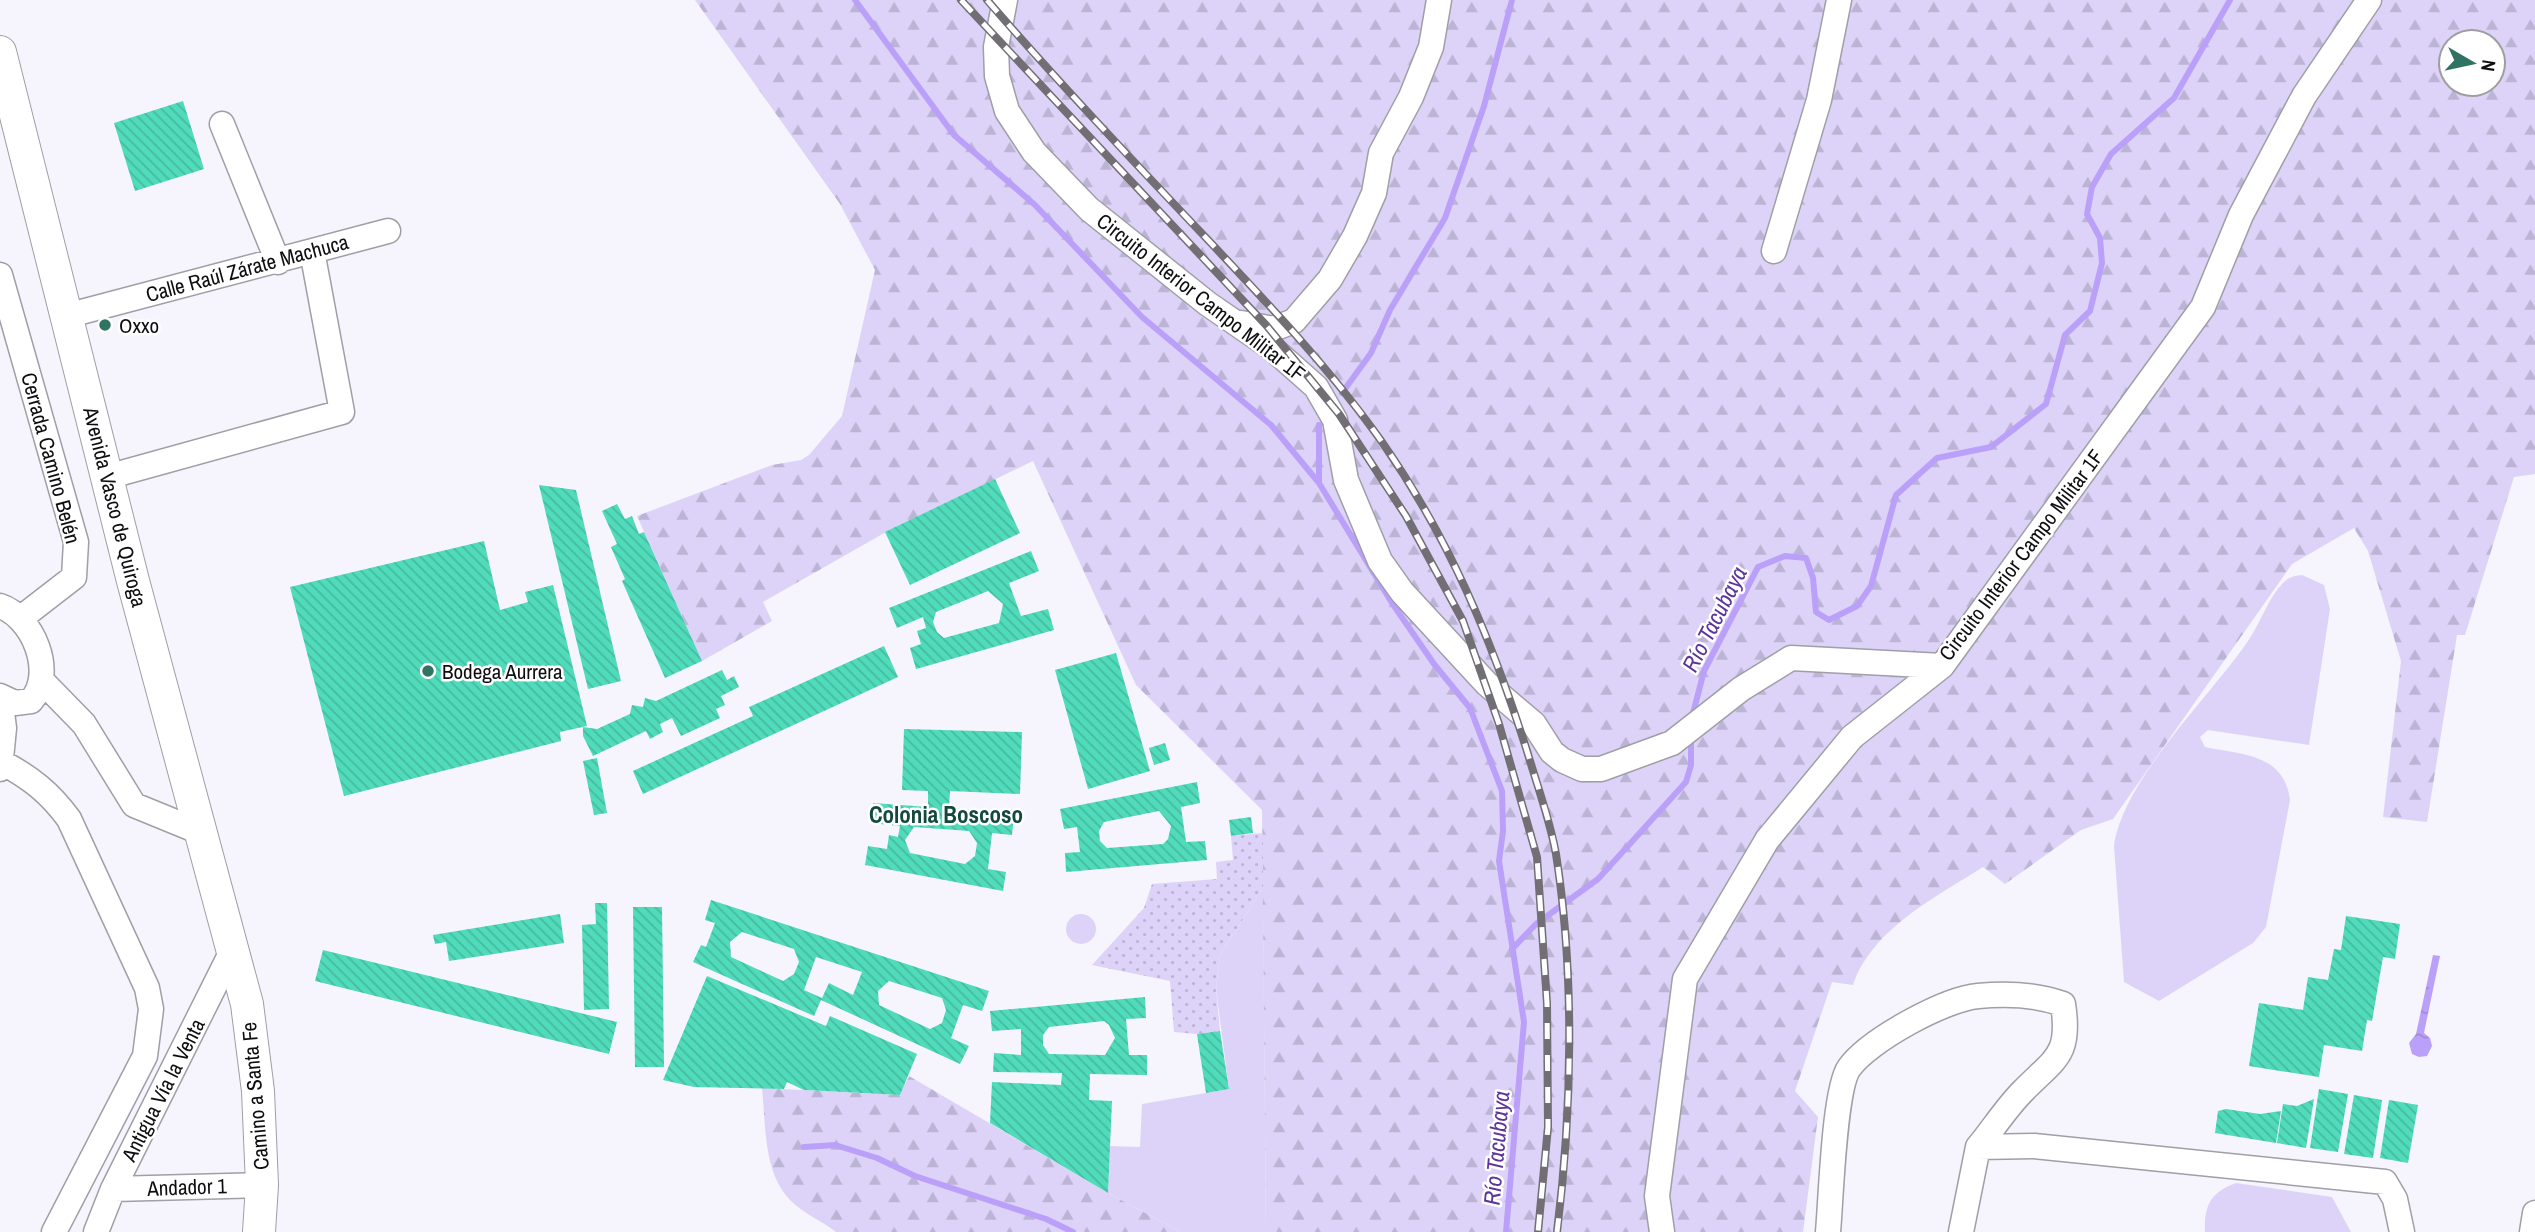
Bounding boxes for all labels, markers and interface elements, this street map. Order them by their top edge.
north arrow [2437,28,2507,98]
text: N [2475,58,2503,73]
street label: Circuito Interior Campo Militar 1F [1091,206,1311,388]
street label: Calle Raúl Zárate Machuca [142,227,352,309]
place label: Oxxo [119,311,159,340]
marker: Oxxo [97,317,113,333]
street label: Cerrada Camino Belén [14,369,88,547]
street label: Avenida Vasco de Quiroga [76,403,154,610]
street label: Circuito Interior Campo Militar 1F [1932,443,2110,667]
water label: Río Tacubaya [1674,561,1754,677]
place label: Bodega Aurrera [442,657,563,686]
marker: Bodega Aurrera [420,663,436,679]
district label: Colonia Boscoso [869,799,1023,830]
street label: Antigua Vía la Venta [114,1013,212,1167]
street label: Camino a Santa Fe [234,1021,276,1171]
water label: Río Tacubaya [1476,1090,1516,1206]
street label: Andador 1 [146,1171,228,1203]

